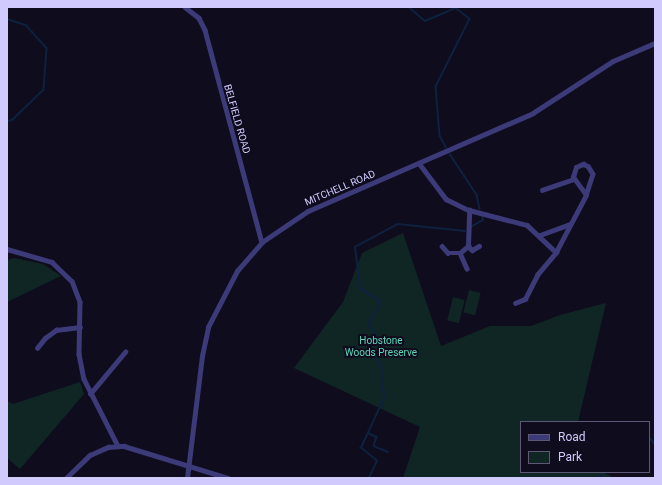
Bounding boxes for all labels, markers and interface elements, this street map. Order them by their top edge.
street label: BELFIELD ROAD [221,83,253,155]
street label: MITCHELL ROAD [303,168,377,208]
park label: Hobstone Woods Preserve [345,334,417,358]
legend [520,421,650,473]
text: Road [558,430,586,444]
text: Park [558,450,582,464]

